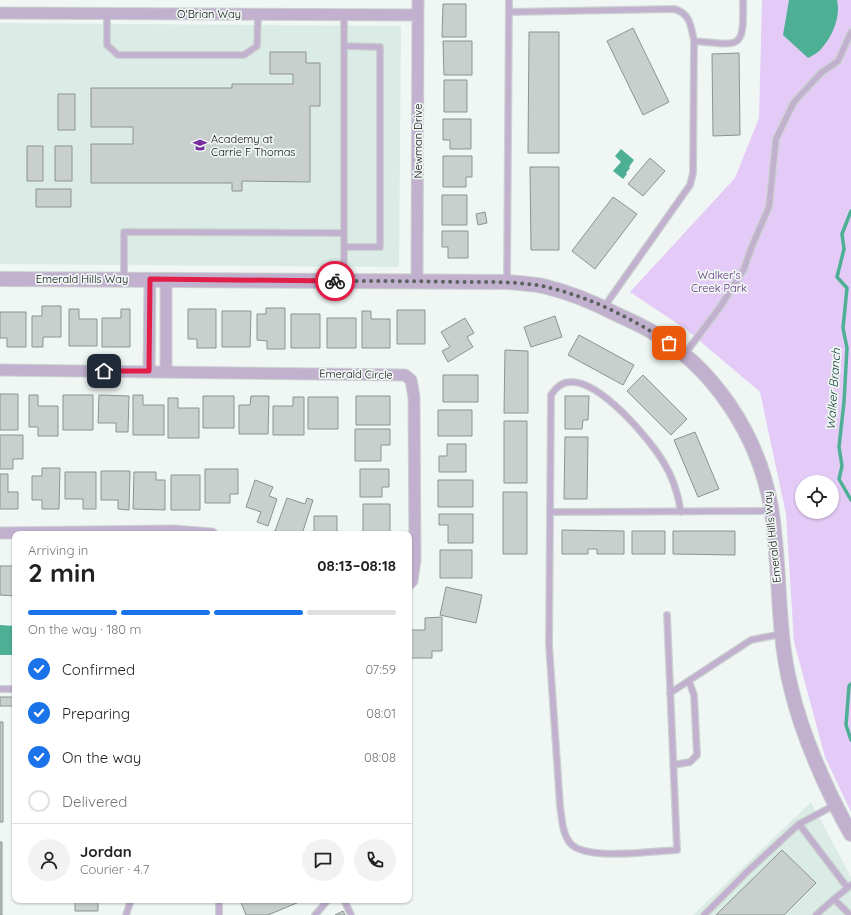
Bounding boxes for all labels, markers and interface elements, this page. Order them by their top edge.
street label: O'Brian Way [177,7,241,21]
street label: Newman Drive [411,103,425,179]
place label: Academy at Carrie F Thomas [211,132,296,159]
school or university icon: Academy at Carrie F Thomas [192,137,208,153]
courier [315,261,355,301]
park label: Walker's Creek Park [691,268,747,295]
icon: bike [324,270,346,292]
street label: Emerald Hills Way [36,272,128,286]
pin [652,326,686,360]
icon: bag [658,332,680,354]
water label: Walker Branch [823,347,843,430]
pin [87,354,121,388]
icon: home [93,360,115,382]
street label: Emerald Circle [319,366,393,382]
map controls [795,475,839,519]
button: locate [795,475,839,519]
street label: Emerald Hills Way [760,490,784,584]
text: Arriving in [28,542,88,558]
text: 2 min [28,556,96,589]
text: 08:13–08:18 [317,556,396,575]
text: On the way · 180 m [28,621,141,637]
icon: check [28,658,50,680]
text: Confirmed [62,660,135,679]
text: 07:59 [366,661,396,677]
icon: check [28,702,50,724]
text: Preparing [62,704,130,723]
text: 08:01 [366,705,396,721]
icon: check [28,746,50,768]
text: On the way [62,748,141,767]
text: 08:08 [364,749,396,765]
text: Delivered [62,792,127,811]
button: person [28,839,70,881]
button: chat [302,839,344,881]
button: phone [354,839,396,881]
text: Jordan [80,842,132,861]
text: Courier · 4.7 [80,861,149,877]

